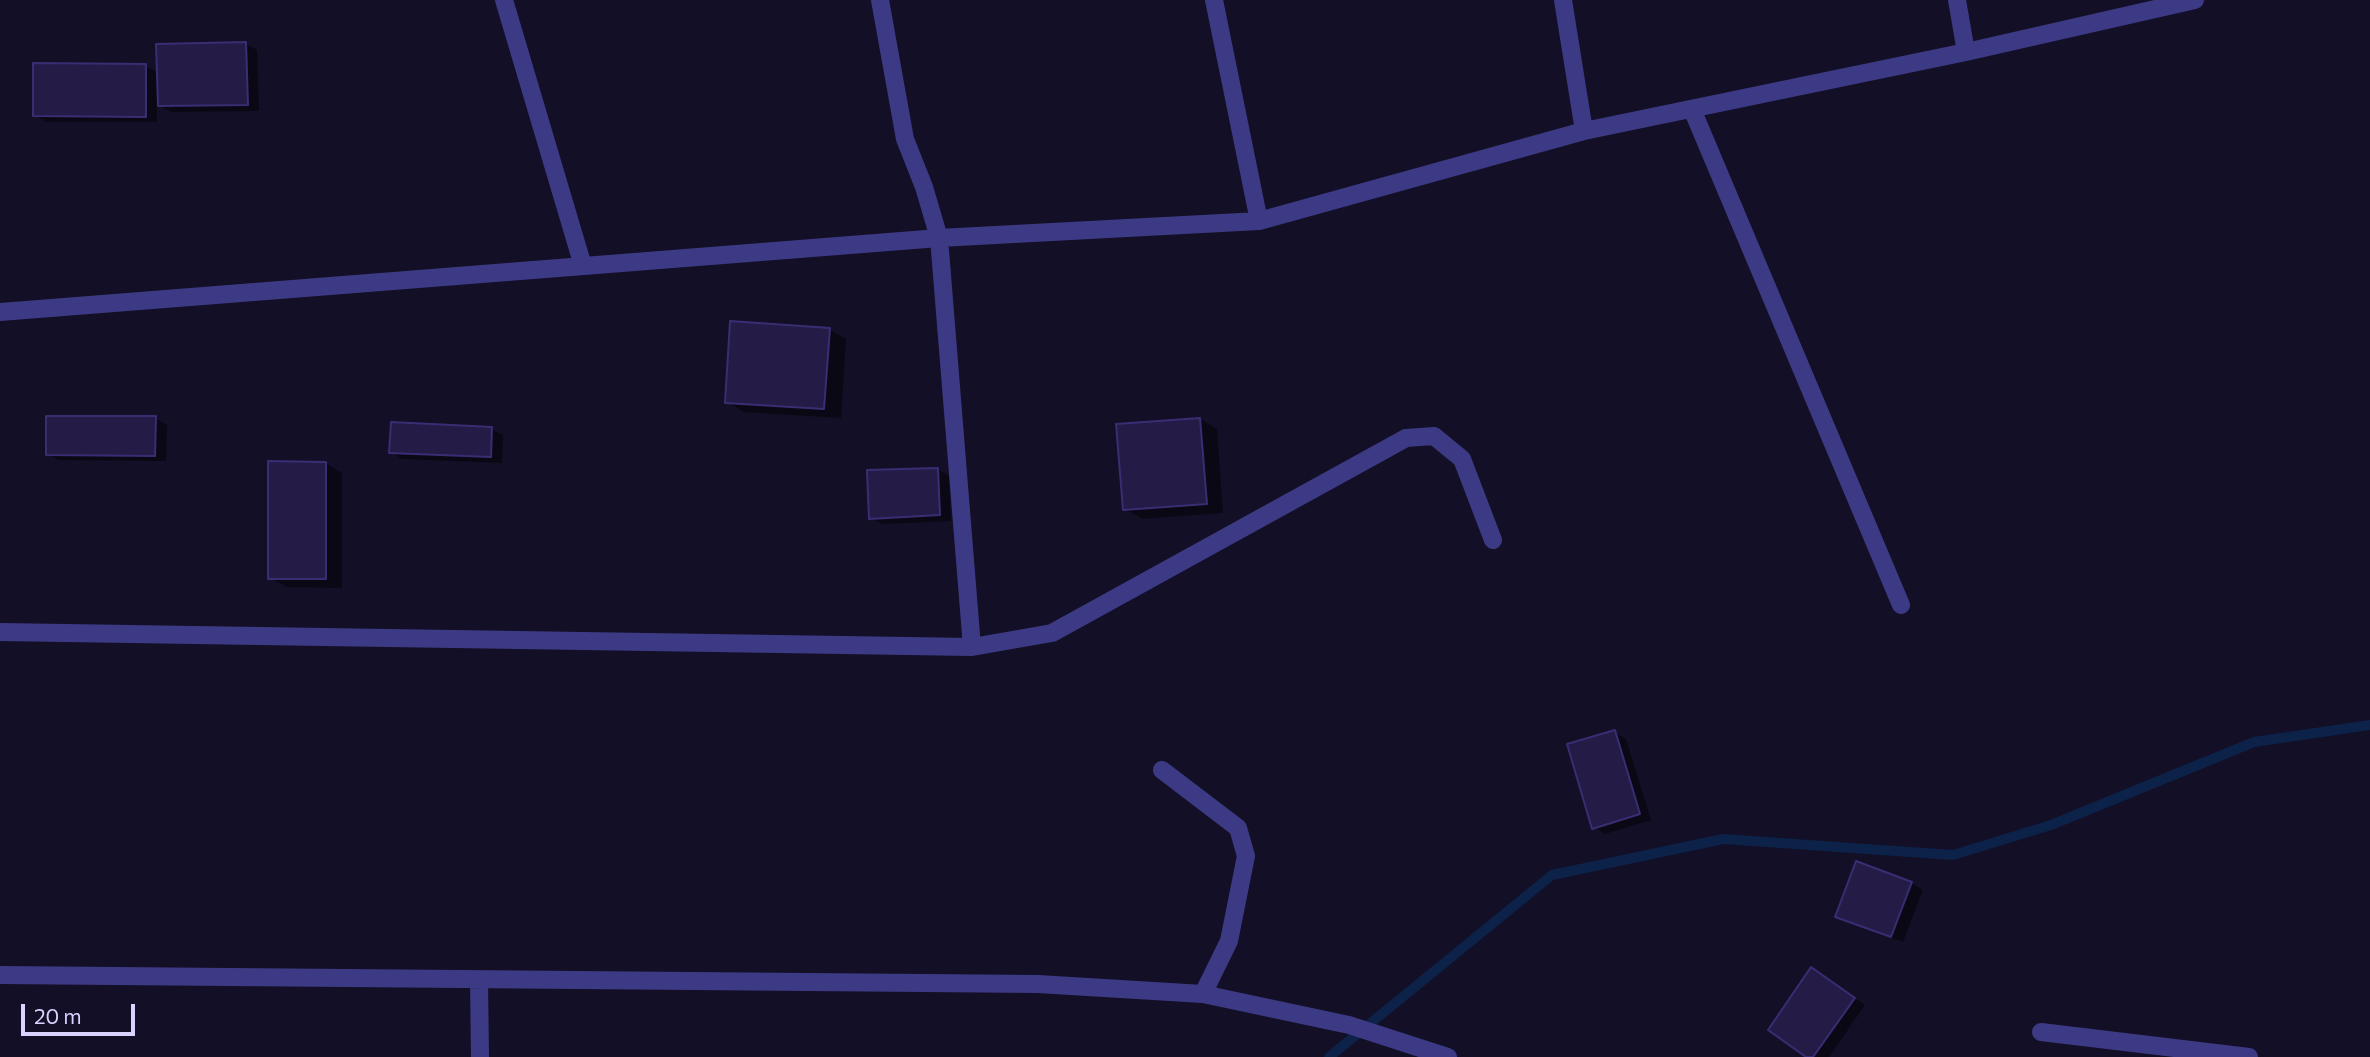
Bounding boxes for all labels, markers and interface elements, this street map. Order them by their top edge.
scale bar [24,990,138,1034]
text: 20 m [34,1003,82,1028]

